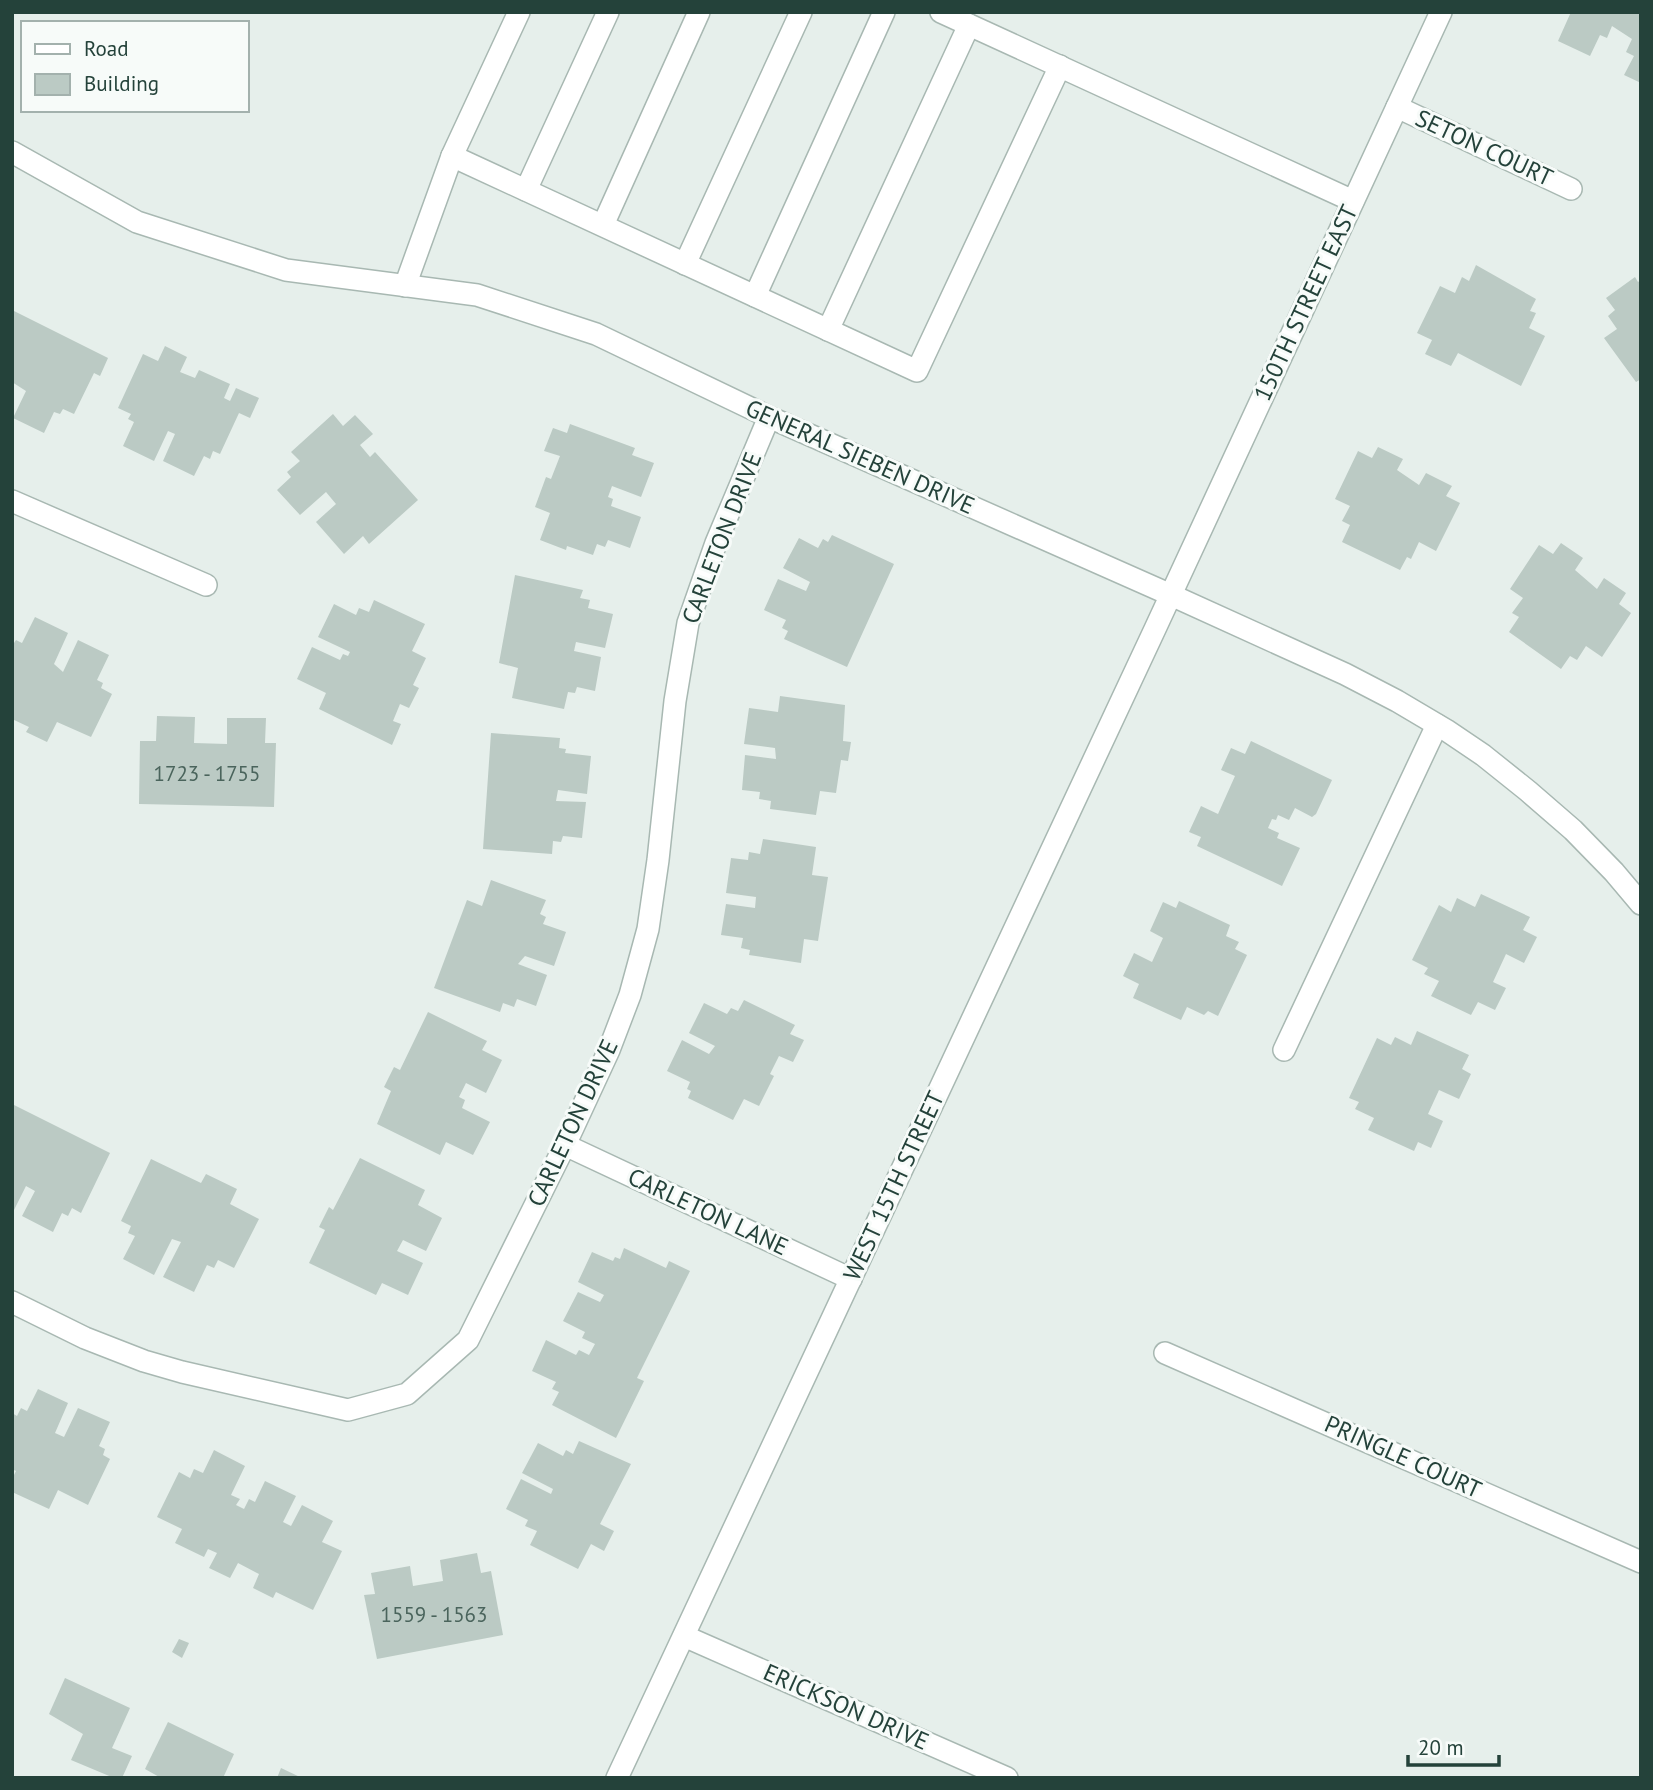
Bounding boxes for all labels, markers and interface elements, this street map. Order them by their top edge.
legend [21,21,248,112]
text: Road [84,35,128,62]
text: Building [84,70,159,97]
street label: SETON COURT [1411,102,1558,193]
street label: 150TH STREET EAST [1247,200,1365,406]
street label: GENERAL SIEBEN DRIVE [741,392,980,521]
street label: CARLETON DRIVE [675,448,768,628]
house number: 1723 - 1755 [154,760,260,787]
street label: CARLETON DRIVE [520,1034,625,1211]
street label: WEST 15TH STREET [836,1086,951,1286]
street label: CARLETON LANE [623,1161,793,1262]
street label: PRINGLE COURT [1320,1408,1486,1505]
house number: 1559 - 1563 [381,1601,487,1628]
street label: ERICKSON DRIVE [759,1656,934,1757]
scale bar [1408,1724,1499,1768]
text: 20 m [1418,1734,1464,1761]

